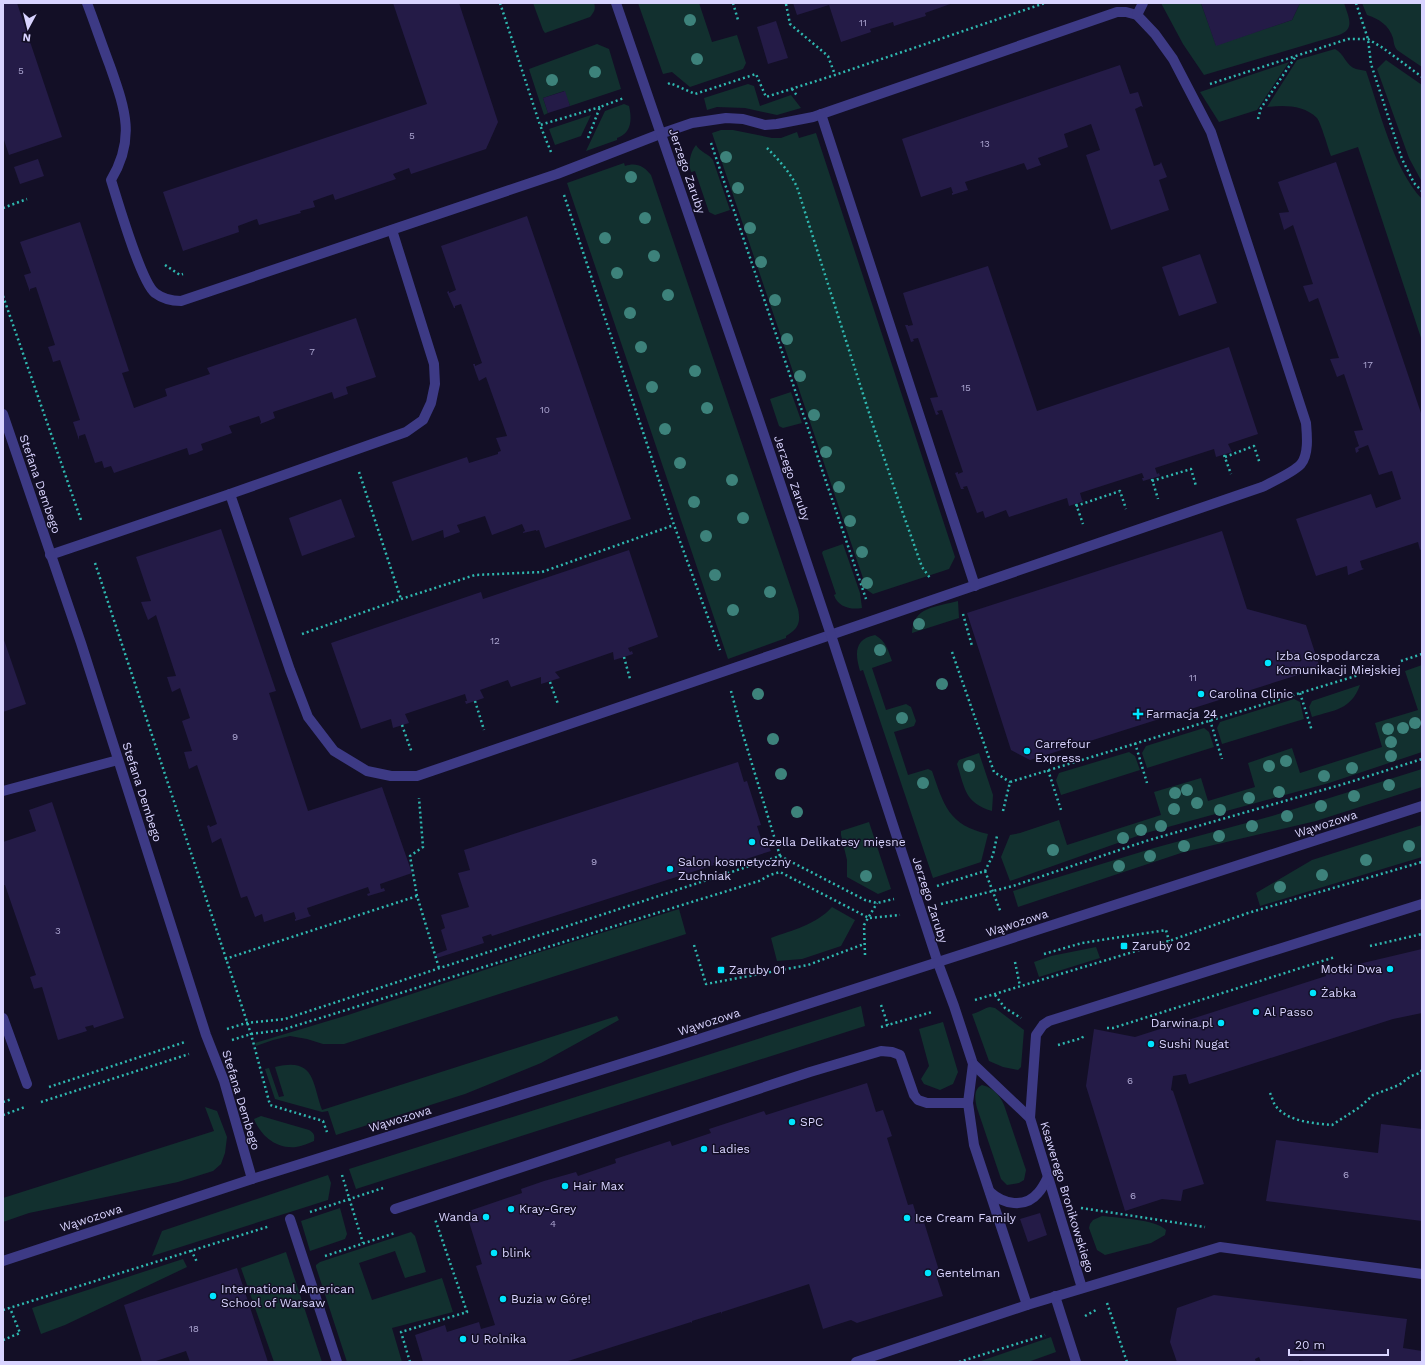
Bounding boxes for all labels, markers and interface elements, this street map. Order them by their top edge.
north arrow [8,8,48,48]
house number: 11 [859,17,867,28]
text: N [22,30,32,44]
house number: 5 [18,65,24,76]
street label: Jerzego Zaruby [666,126,708,216]
house number: 5 [409,130,415,141]
house number: 13 [980,138,990,149]
house number: 7 [309,346,315,357]
house number: 17 [1363,359,1373,370]
house number: 15 [961,382,971,393]
house number: 10 [540,404,550,415]
street label: Stefana Dembego [16,433,64,535]
street label: Jerzego Zaruby [771,433,813,523]
house number: 12 [490,635,500,646]
place label: Izba Gospodarcza Komunikacji Miejskiej [1276,649,1401,677]
marker: Izba Gospodarcza Komunikacji Miejskiej [1263,658,1273,668]
house number: 11 [1189,672,1197,683]
place label: Carolina Clinic [1209,687,1294,701]
marker: Carolina Clinic [1196,689,1206,699]
place label: Farmacja 24 [1146,707,1217,721]
marker: Farmacja 24 [1133,709,1143,719]
house number: 9 [232,731,238,742]
place label: Carrefour Express [1035,737,1091,765]
street label: Stefana Dembego [119,740,165,844]
marker: Carrefour Express [1022,746,1032,756]
street label: Wąwozowa [1293,807,1359,841]
place label: Gzella Delikatesy mięsne [760,835,906,849]
marker: Gzella Delikatesy mięsne [747,837,757,847]
place label: Salon kosmetyczny Zuchniak [678,855,792,883]
street label: Jerzego Zaruby [909,855,951,946]
house number: 9 [591,856,597,867]
marker: Salon kosmetyczny Zuchniak [665,864,675,874]
street label: Wąwozowa [984,906,1050,940]
house number: 3 [55,925,61,936]
place label: Zaruby 02 [1132,939,1190,953]
marker: Zaruby 02 [1119,941,1129,951]
place label: Motki Dwa [1320,962,1382,976]
place label: Zaruby 01 [729,963,785,977]
marker: Motki Dwa [1385,964,1395,974]
marker: Zaruby 01 [716,965,726,975]
place label: Żabka [1321,986,1357,1000]
marker: Żabka [1308,988,1318,998]
street label: Wąwozowa [676,1005,742,1039]
place label: Al Passo [1264,1005,1313,1019]
marker: Al Passo [1251,1007,1261,1017]
place label: Darwina.pl [1151,1016,1213,1030]
marker: Darwina.pl [1216,1018,1226,1028]
place label: Sushi Nugat [1159,1037,1229,1051]
marker: Sushi Nugat [1146,1039,1156,1049]
street label: Stefana Dembego [219,1048,263,1152]
house number: 6 [1127,1075,1133,1086]
street label: Wąwozowa [367,1103,433,1135]
place label: SPC [800,1115,823,1129]
marker: SPC [787,1117,797,1127]
street label: Ksawerego Bronikowskiego [1037,1120,1097,1274]
place label: Ladies [712,1142,750,1156]
marker: Ladies [699,1144,709,1154]
house number: 6 [1343,1169,1349,1180]
place label: Hair Max [573,1179,624,1193]
marker: Hair Max [560,1181,570,1191]
house number: 6 [1130,1190,1136,1201]
street label: Wąwozowa [58,1201,124,1235]
place label: Kray-Grey [519,1202,577,1216]
marker: Kray-Grey [506,1204,516,1214]
place label: Wanda [438,1210,478,1224]
place label: Ice Cream Family [915,1211,1017,1225]
marker: Wanda [481,1212,491,1222]
marker: Ice Cream Family [902,1213,912,1223]
house number: 4 [550,1218,556,1229]
place label: blink [502,1246,531,1260]
marker: blink [489,1248,499,1258]
place label: Gentelman [936,1266,1000,1280]
marker: Gentelman [923,1268,933,1278]
place label: International American School of Warsaw [221,1282,354,1310]
marker: International American School of Warsaw [208,1291,218,1301]
place label: Buzia w Górę! [511,1292,591,1306]
marker: Buzia w Górę! [498,1294,508,1304]
house number: 18 [189,1323,199,1334]
scale bar [1289,1331,1388,1357]
place label: U Rolnika [471,1332,527,1346]
marker: U Rolnika [458,1334,468,1344]
text: 20 m [1295,1338,1325,1352]

